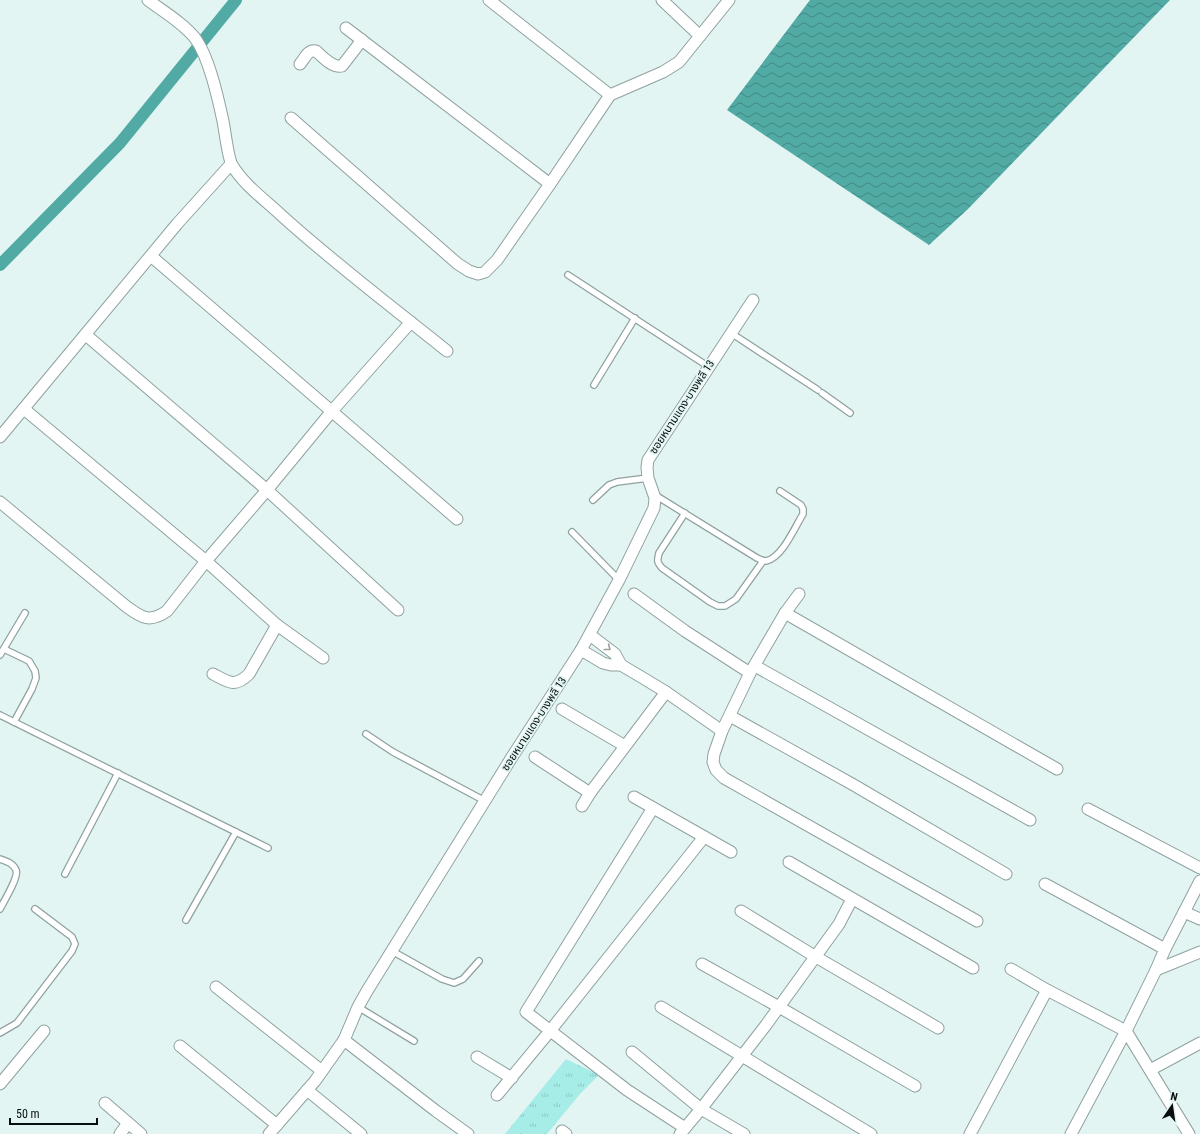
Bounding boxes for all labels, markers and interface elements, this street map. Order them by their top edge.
street label: ซอยหนามแดง-บางพลี 13 [647,358,717,456]
one-way arrow [603,644,610,651]
street label: ซอยหนามแดง-บางพลี 13 [499,675,569,773]
north arrow [1152,1086,1192,1126]
text: N [1169,1090,1179,1104]
scale bar [10,1100,97,1126]
text: 50 m [16,1107,40,1121]

